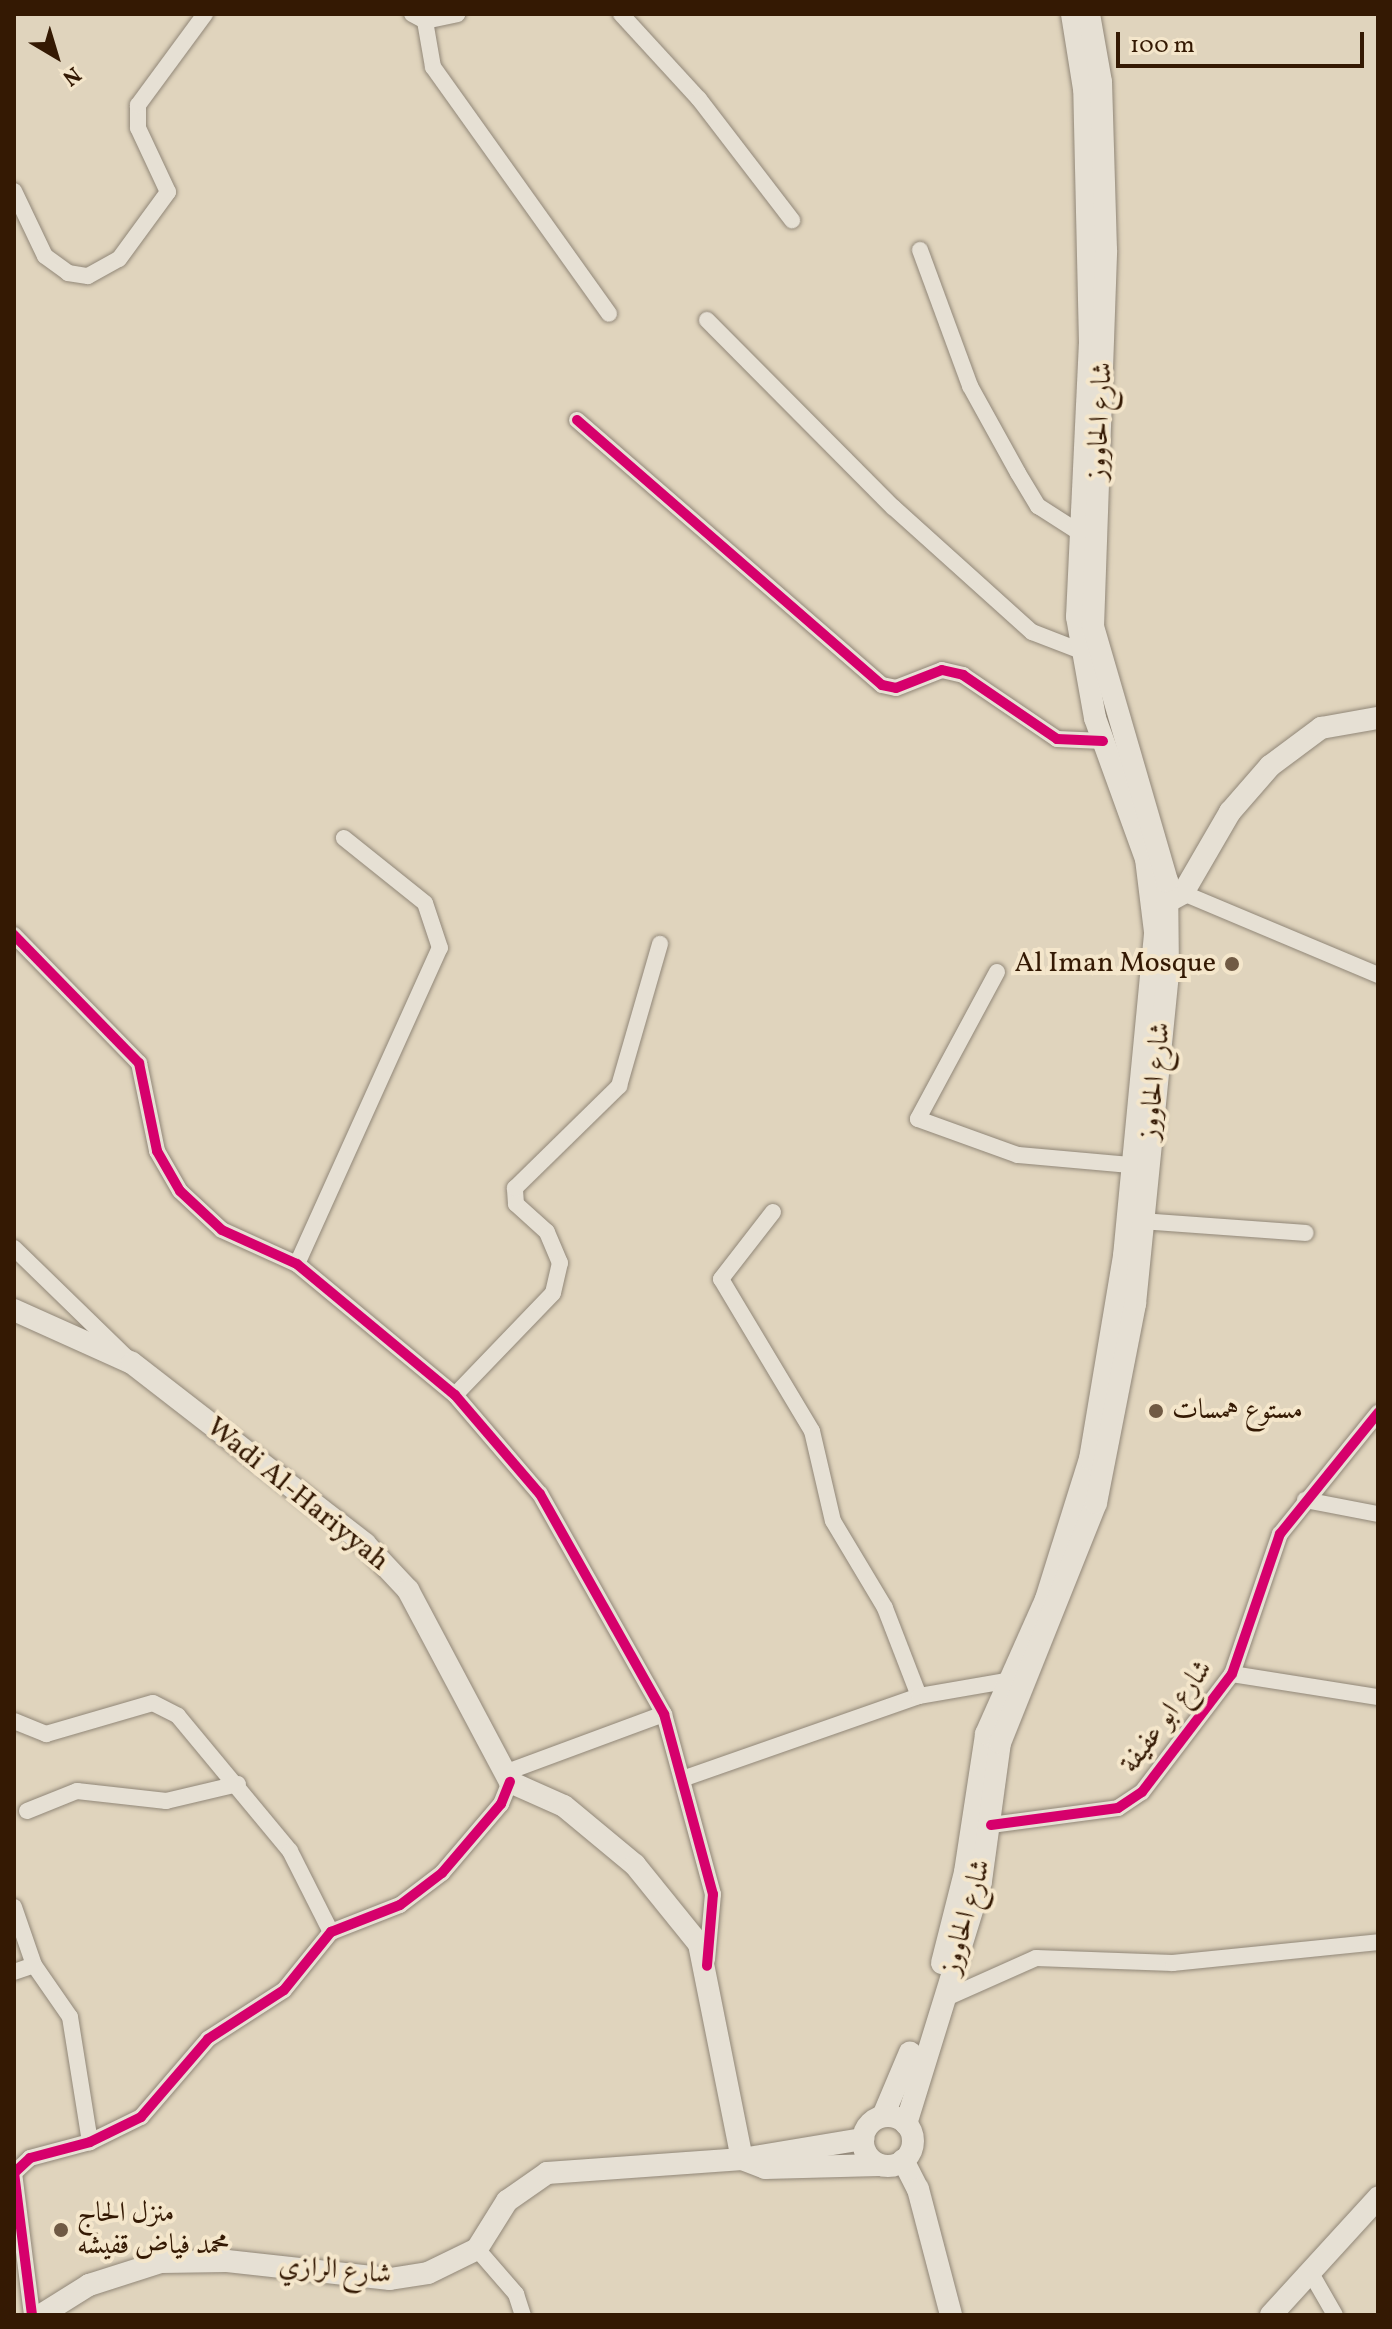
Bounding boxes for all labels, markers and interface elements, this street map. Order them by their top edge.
north arrow [16,16,96,96]
scale bar [1120,16,1368,66]
text: 100 m [1130,29,1195,63]
text: N [55,58,87,92]
street label: شارع الحاووز [1081,361,1121,481]
place label: Al Iman Mosque [1015,947,1216,981]
marker: Al Iman Mosque [1223,955,1241,973]
street label: شارع الحاووز [1133,1021,1179,1141]
place label: مستوع همسات [1172,1394,1303,1428]
marker: مستوع همسات [1147,1402,1165,1420]
street label: Wadi Al-Hariyyah [199,1411,395,1579]
street label: شارع ابو عفيفة [1114,1654,1220,1780]
street label: شارع الحاووز [935,1856,999,1978]
place label: منزل الحاج محمد فياض قفيشه [77,2197,229,2263]
marker: منزل الحاج محمد فياض قفيشه [52,2221,70,2239]
street label: شارع الرازي [277,2249,393,2293]

